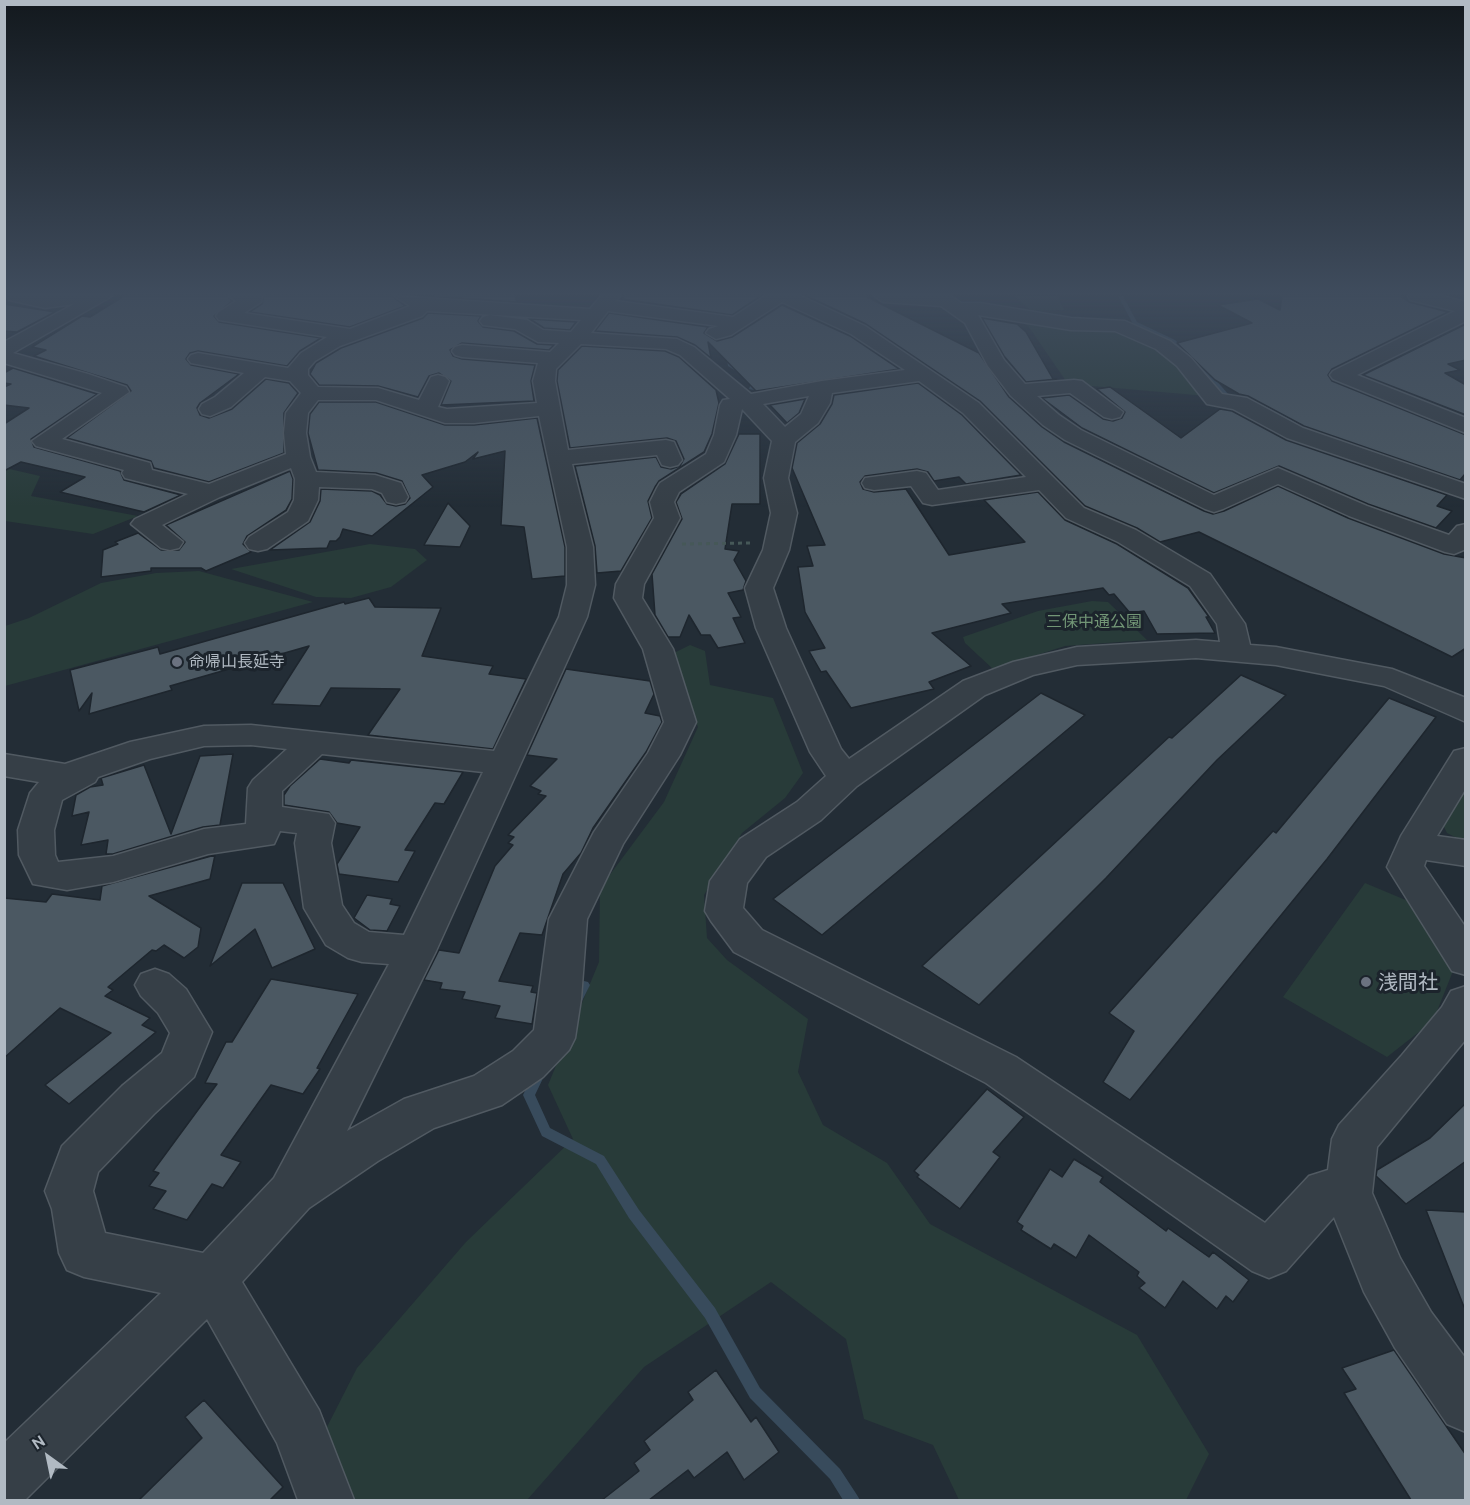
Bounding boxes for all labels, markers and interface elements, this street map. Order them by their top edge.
park label: 三保中通公園 [1046,612,1142,632]
place label: 命帰山長延寺 [189,652,285,672]
marker: 命帰山長延寺 [170,655,184,669]
place label: 浅間社 [1378,970,1438,994]
marker: 浅間社 [1359,975,1373,989]
north arrow [18,1427,78,1487]
text: N [28,1431,48,1453]

